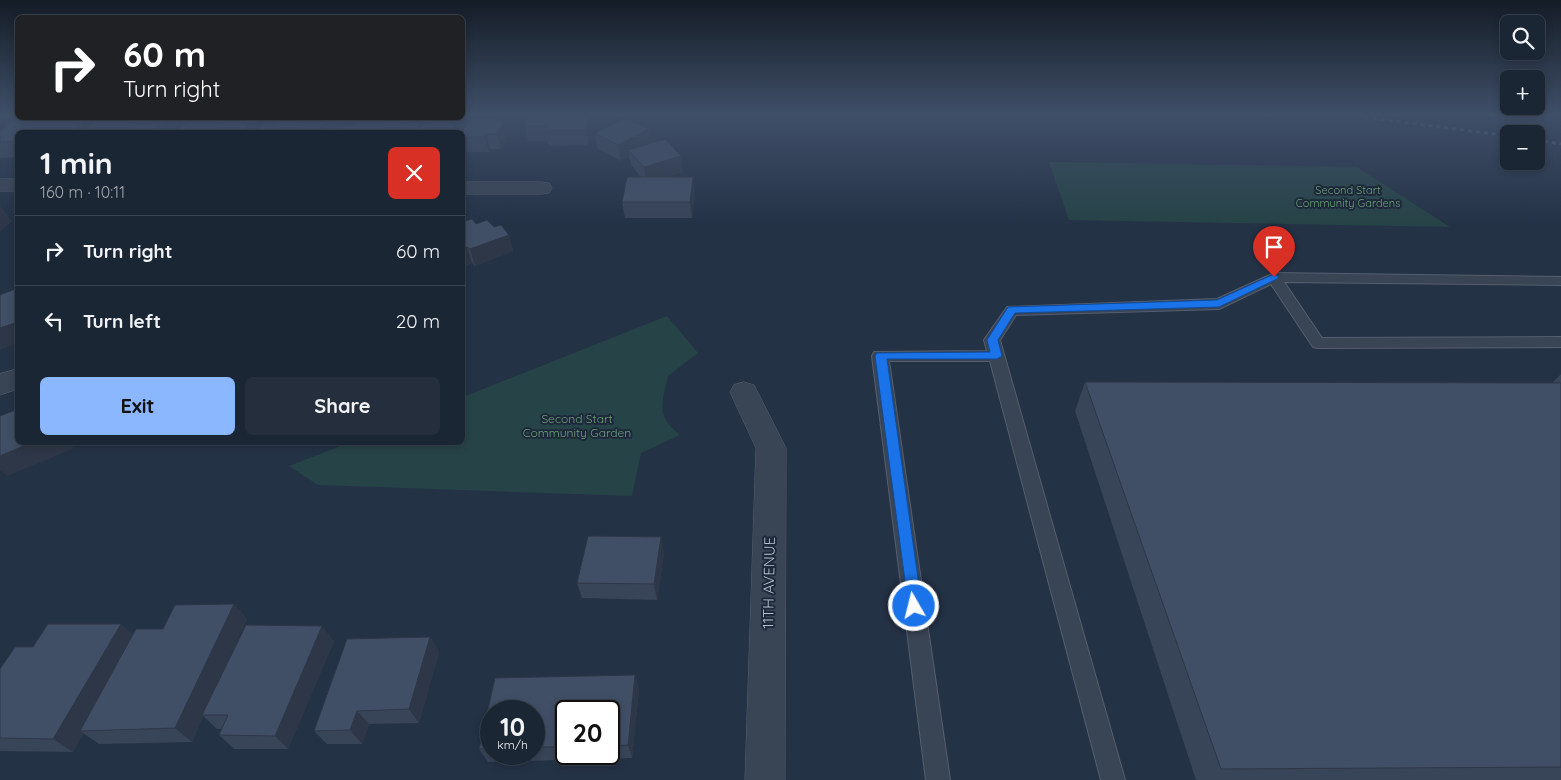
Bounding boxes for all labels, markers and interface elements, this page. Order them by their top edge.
map controls [1500,15,1545,170]
button: search [1500,15,1545,60]
text: 60 m [123,32,206,76]
icon: right [40,35,105,100]
button: + [1500,70,1545,115]
text: Turn right [123,75,220,103]
button: − [1500,125,1545,170]
text: 1 min [40,144,113,182]
button: close [388,147,440,199]
text: 160 m · 10:11 [40,182,125,202]
park label: Second Start Community Gardens [1296,183,1400,210]
pin [1253,226,1295,277]
icon: arrive [1260,233,1288,261]
icon: right [40,237,68,265]
text: Turn right [83,239,172,263]
text: 60 m [396,239,440,263]
icon: left [40,307,68,335]
text: Turn left [83,309,161,333]
text: 20 m [396,309,440,333]
button: Exit [40,377,235,435]
button: Share [245,377,440,435]
park label: Second Start Community Garden [523,411,631,440]
street label: 11TH AVENUE [758,537,779,629]
position arrow [887,579,939,631]
speed limit sign: 20 [555,700,620,765]
text: 10 [500,711,525,742]
text: km/h [497,737,528,752]

